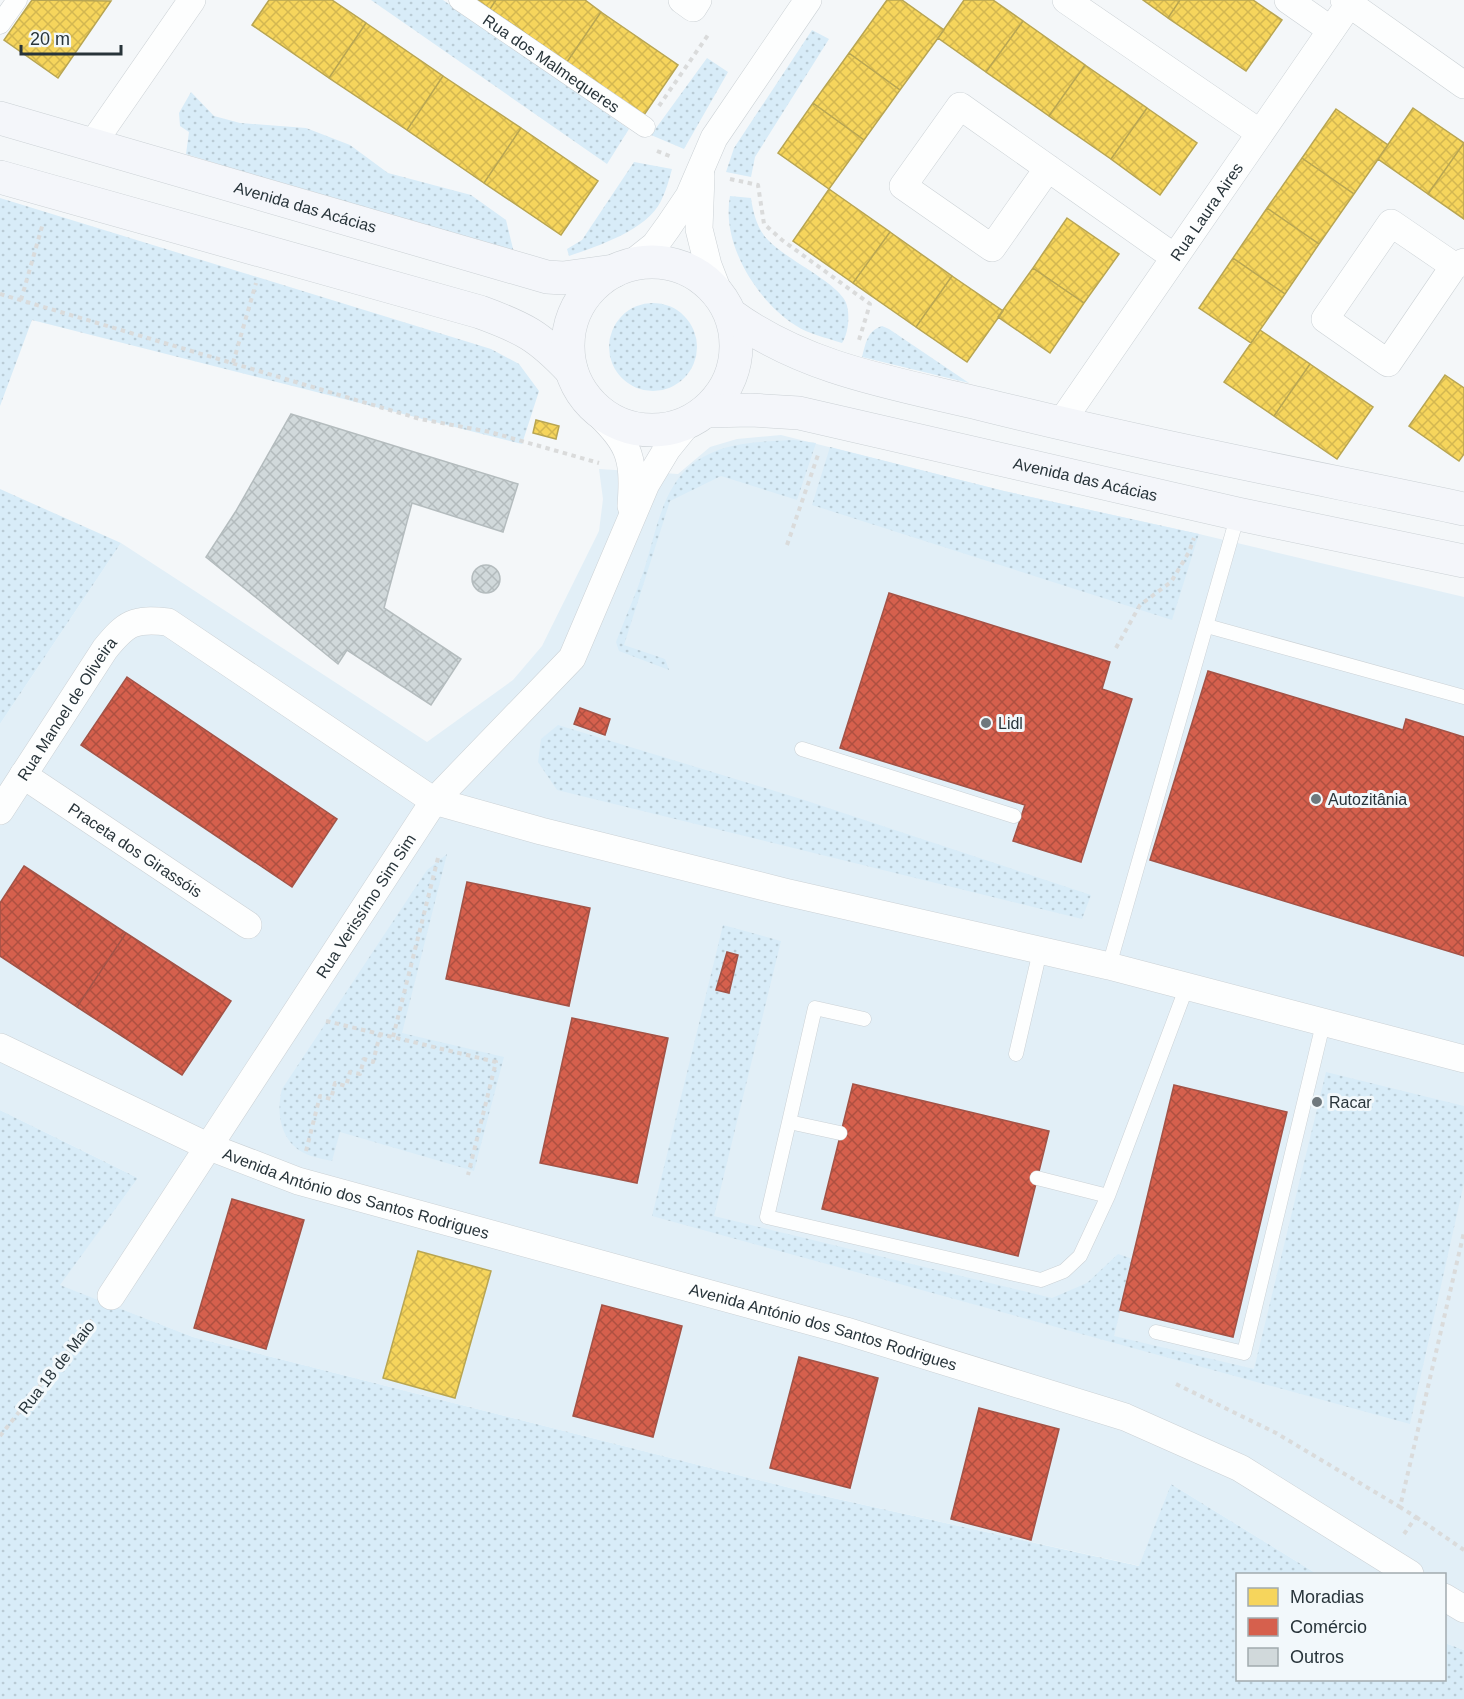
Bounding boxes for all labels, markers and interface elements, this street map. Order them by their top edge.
street label: Rua dos Malmequeres [480,11,623,116]
scale bar [21,18,122,56]
text: 20 m [30,29,70,49]
street label: Rua Laura Aires [1167,160,1246,264]
street label: Avenida das Acácias [232,179,378,236]
street label: Avenida das Acácias [1012,455,1159,504]
street label: Rua Manoel de Oliveira [14,634,120,784]
place label: Lidl [998,715,1023,732]
marker: Lidl [979,716,993,730]
place label: Autozitânia [1328,791,1407,808]
marker: Autozitânia [1309,792,1323,806]
street label: Praceta dos Girassóis [65,800,205,901]
street label: Rua Verissímo Sim Sim [313,831,419,981]
place label: Racar [1329,1094,1372,1111]
marker: Racar [1310,1095,1324,1109]
street label: Avenida António dos Santos Rodrigues [220,1145,491,1242]
street label: Avenida António dos Santos Rodrigues [688,1281,959,1374]
street label: Rua 18 de Maio [15,1317,98,1417]
legend [1236,1573,1446,1681]
text: Moradias [1290,1587,1364,1607]
text: Comércio [1290,1617,1367,1637]
text: Outros [1290,1647,1344,1667]

